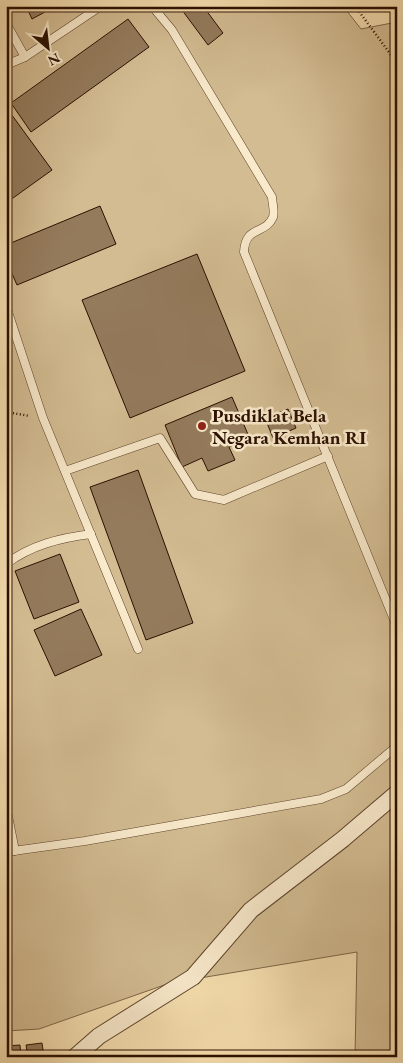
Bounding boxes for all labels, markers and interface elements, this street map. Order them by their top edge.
north arrow [22,22,72,72]
text: N [44,49,63,70]
place label: Pusdiklat Bela Negara Kemhan RI [212,403,366,450]
marker: Pusdiklat Bela Negara Kemhan RI [196,420,208,432]

